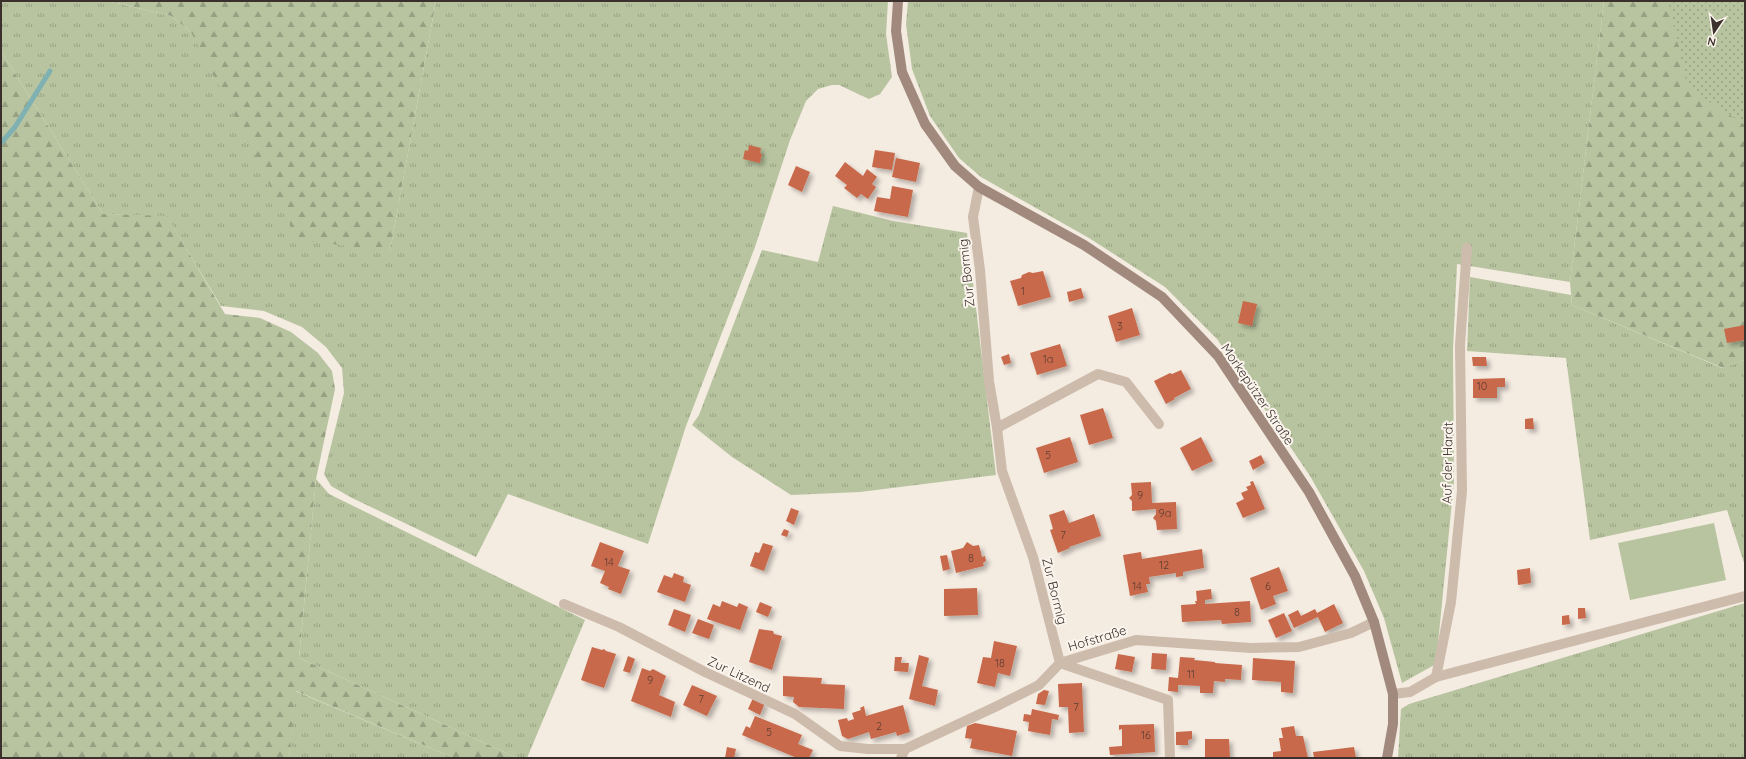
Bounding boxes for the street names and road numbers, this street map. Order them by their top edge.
street label: Zur Bormig [954,238,978,308]
street label: Morkepützer Straße [1218,340,1298,448]
street label: Auf der Hardt [1438,422,1456,504]
street label: Zur Bormig [1039,556,1071,626]
street label: Hofstraße [1066,622,1128,654]
street label: Zur Litzend [705,653,773,695]

